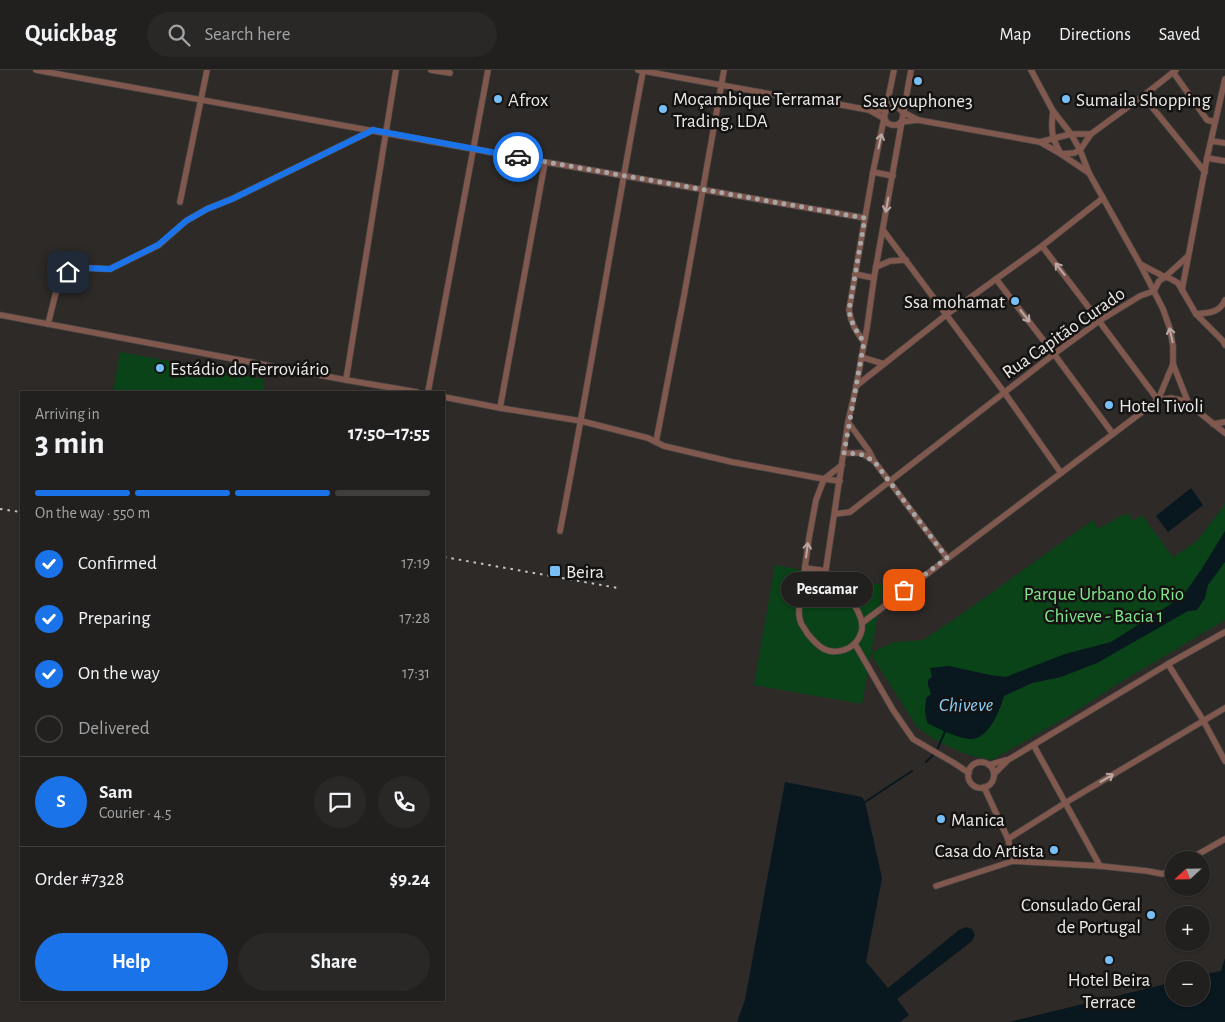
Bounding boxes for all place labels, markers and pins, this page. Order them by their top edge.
marker: Ssa youphone3 [912,75,924,87]
place label: Moçambique Terramar Trading, LDA [673,90,841,131]
place label: Afrox [508,91,548,110]
place label: Sumaila Shopping [1076,91,1211,110]
place label: Ssa youphone3 [863,92,973,111]
marker: Afrox [492,93,504,105]
marker: Sumaila Shopping [1060,93,1072,105]
marker: Moçambique Terramar Trading, LDA [657,103,669,115]
pin [47,251,89,293]
place label: Ssa mohamat [904,293,1005,312]
marker: Ssa mohamat [1009,295,1021,307]
place label: Estádio do Ferroviário [170,360,329,379]
marker: Estádio do Ferroviário [154,362,166,374]
place label: Hotel Tivoli [1119,397,1204,416]
marker: Hotel Tivoli [1103,399,1115,411]
place label: Beira [566,563,604,582]
marker: Beira [548,564,562,578]
pin [883,569,925,611]
callout: Pescamar [782,572,874,608]
place label: Manica [951,811,1005,830]
marker: Manica [935,813,947,825]
place label: Casa do Artista [935,842,1044,861]
marker: Casa do Artista [1048,844,1060,856]
place label: Consulado Geral de Portugal [1021,896,1141,937]
marker: Consulado Geral de Portugal [1145,909,1157,921]
marker: Hotel Beira Terrace [1103,954,1115,966]
place label: Hotel Beira Terrace [1068,971,1150,1012]

